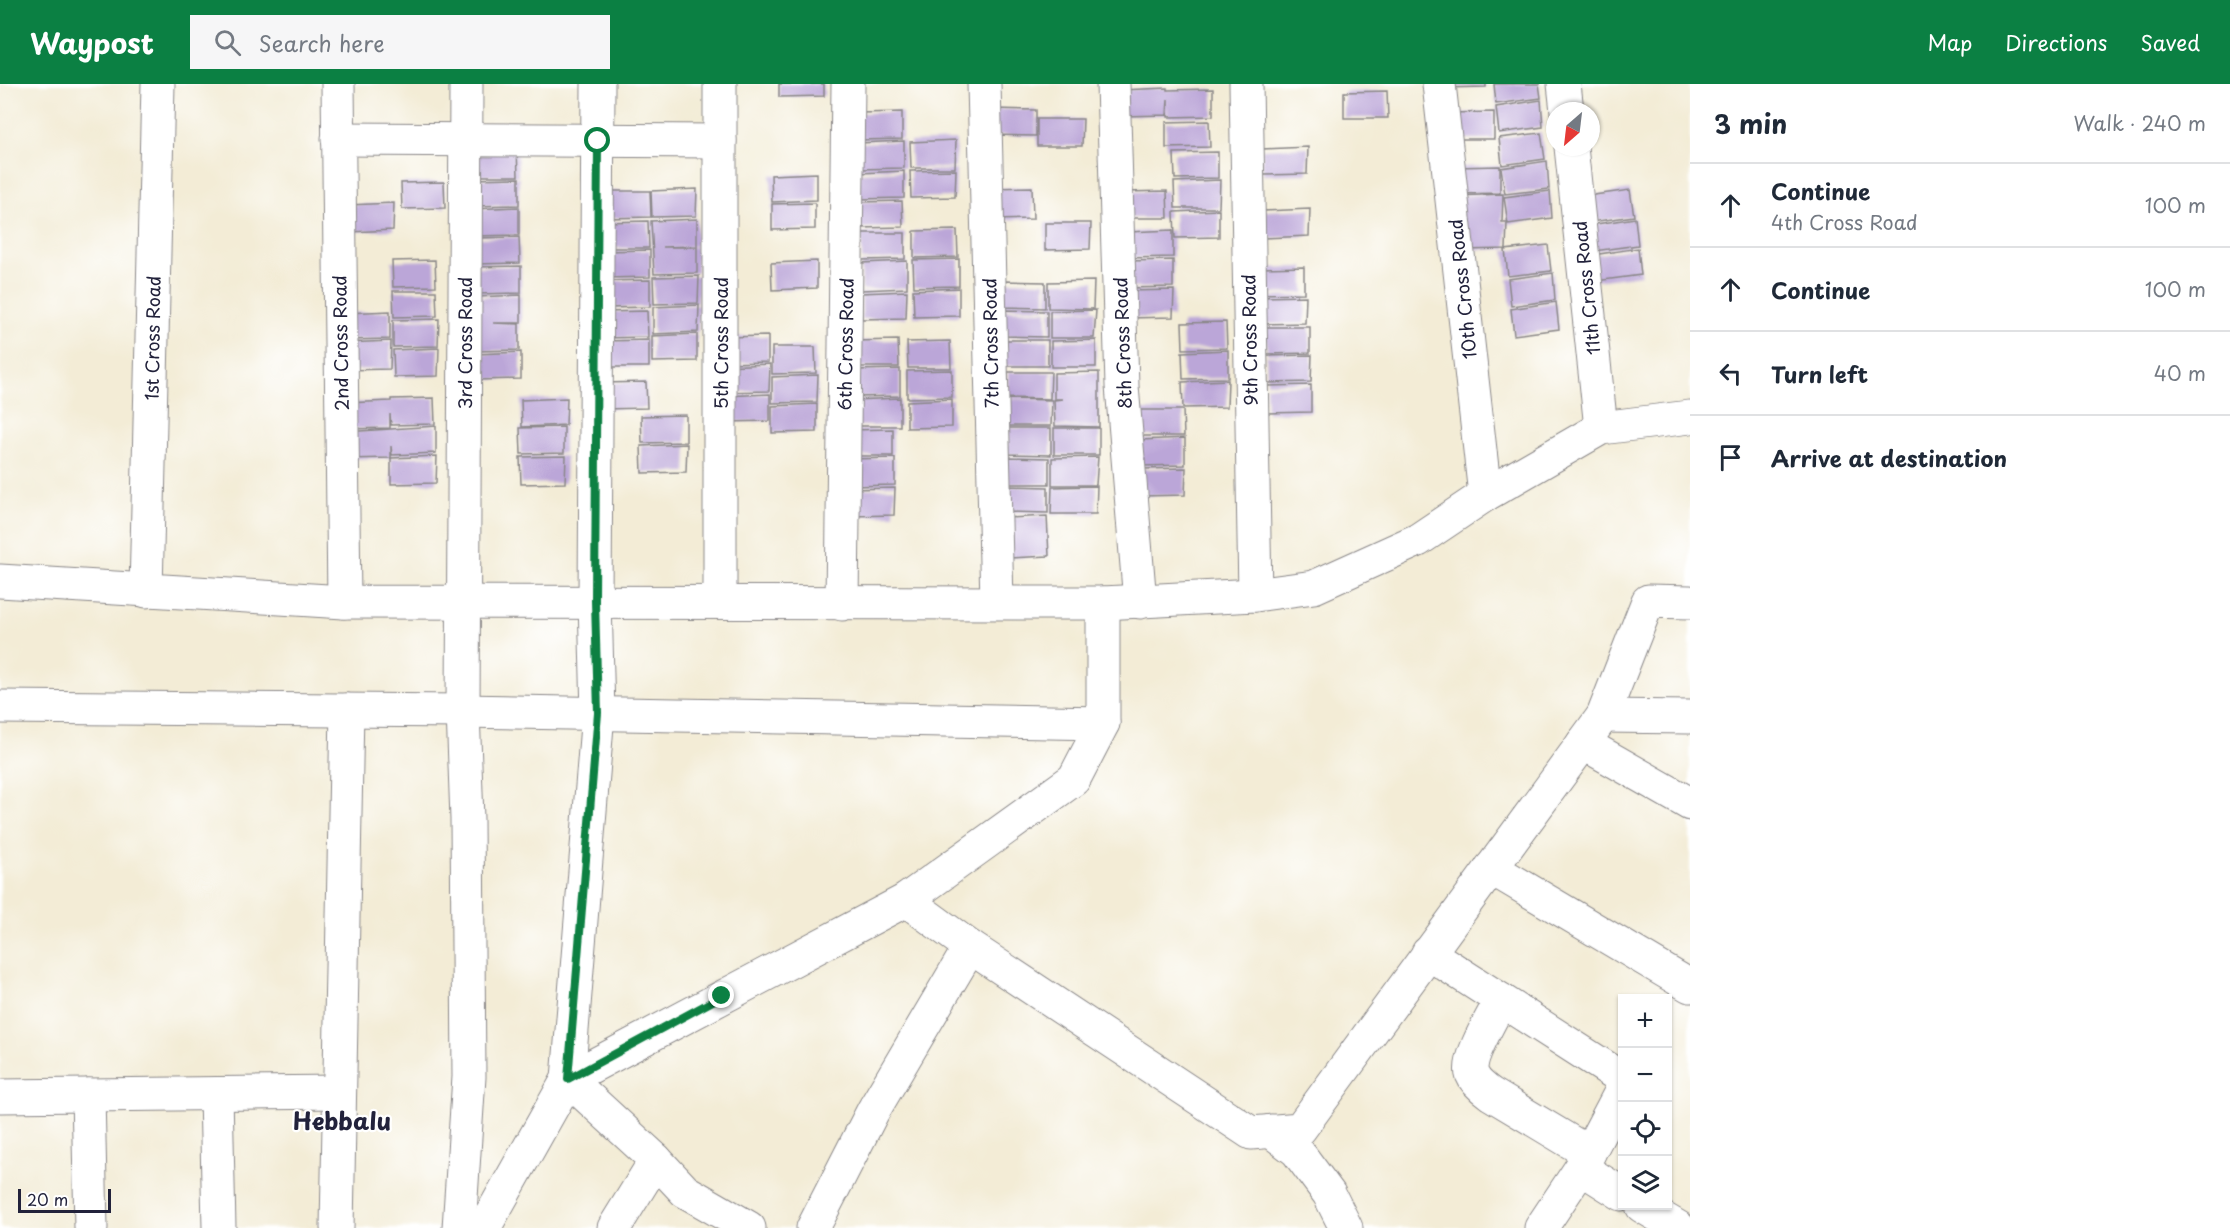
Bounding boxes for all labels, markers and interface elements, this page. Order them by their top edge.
search box [190,15,610,69]
text: Waypost [30,21,154,64]
icon: search [211,26,244,59]
text: Search here [259,26,385,59]
text: Map [1927,26,1972,58]
text: Directions [2005,26,2107,58]
text: Saved [2140,26,2200,58]
north arrow [1546,102,1600,156]
text: 3 min [1714,104,1787,143]
text: Walk · 240 m [2073,108,2206,138]
route start [584,127,610,153]
text: Continue [1771,174,1870,207]
icon: ahead [1714,189,1747,222]
text: 100 m [2145,190,2206,220]
text: 4th Cross Road [1771,207,1918,237]
street label: 10th Cross Road [1441,218,1483,360]
street label: 11th Cross Road [1566,219,1606,357]
icon: ahead [1714,273,1747,306]
text: Continue [1771,273,1870,306]
street label: 9th Cross Road [1234,274,1264,406]
text: 100 m [2145,274,2206,304]
street label: 1st Cross Road [137,275,167,401]
street label: 2nd Cross Road [325,275,355,411]
street label: 8th Cross Road [1106,276,1138,410]
street label: 3rd Cross Road [451,277,478,409]
street label: 5th Cross Road [707,277,734,409]
street label: 6th Cross Road [830,277,860,411]
street label: 7th Cross Road [975,278,1005,408]
icon: left [1714,357,1747,390]
text: Turn left [1771,357,1868,390]
text: 40 m [2154,358,2206,388]
icon: arrive [1714,441,1747,474]
text: Arrive at destination [1771,441,2007,474]
route end [708,982,734,1008]
map controls [1618,994,1672,1210]
button: + [1618,994,1672,1048]
button: − [1618,1048,1672,1102]
district label: Hebbalu [293,1102,391,1138]
button: locate [1618,1102,1672,1156]
button: layers [1618,1156,1672,1210]
scale bar [18,1186,111,1214]
text: 20 m [27,1187,68,1211]

